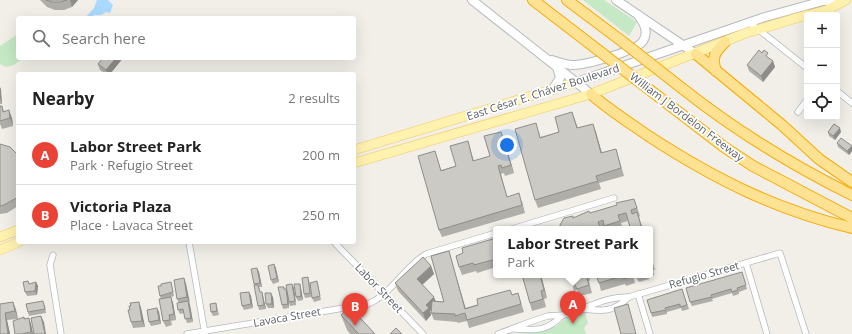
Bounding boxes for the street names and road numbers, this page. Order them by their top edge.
street label: East César E. Chávez Boulevard [465,60,621,123]
street label: William J Bordelon Freeway [627,69,748,165]
street label: Refugio Street [667,257,741,292]
street label: Labor Street [352,260,407,316]
street label: Lavaca Street [252,303,322,330]

